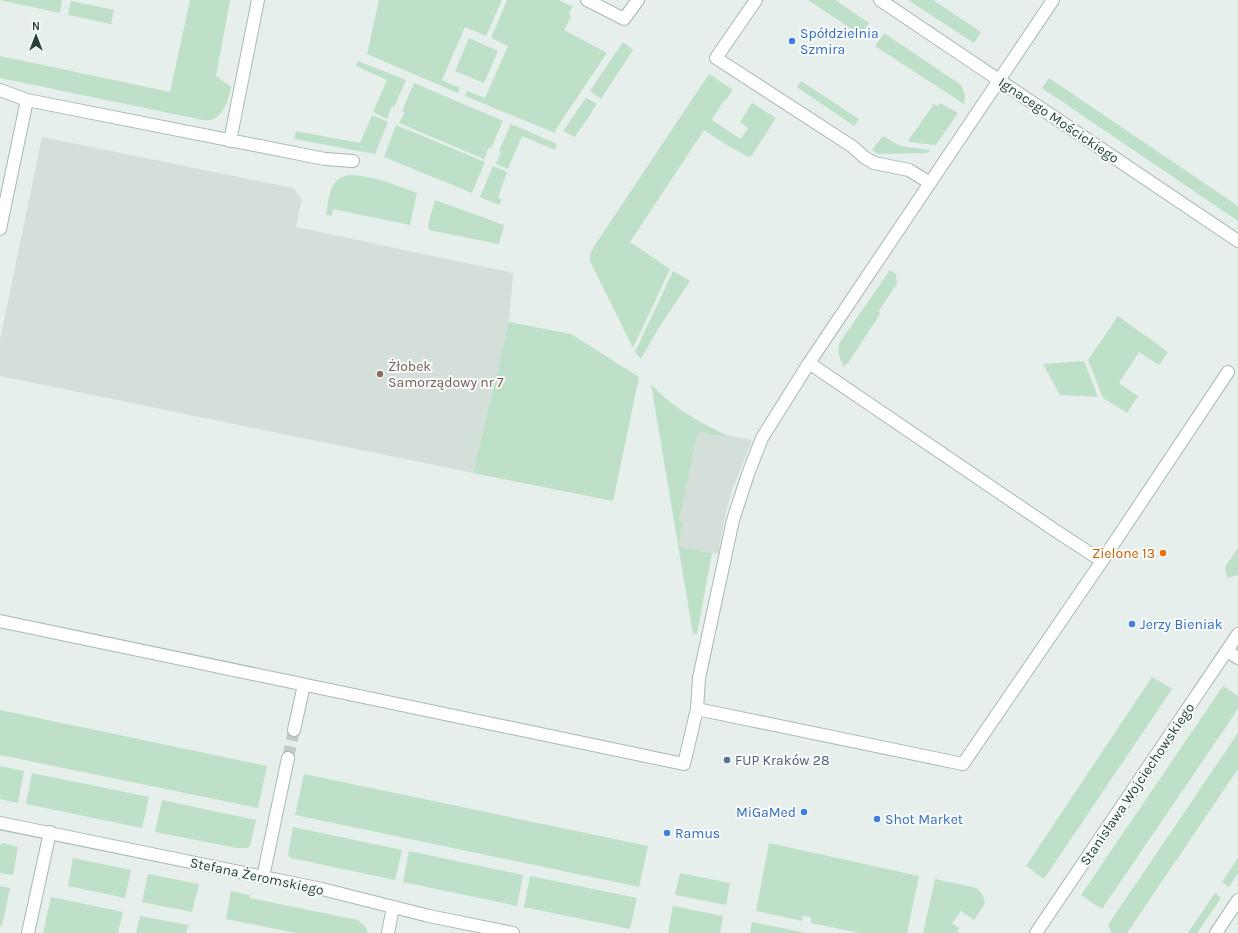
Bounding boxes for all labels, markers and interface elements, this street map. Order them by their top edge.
north arrow [16,16,56,56]
text: N [32,20,40,33]
place label: Spółdzielnia Szmira [800,25,879,58]
marker: Spółdzielnia Szmira [787,36,797,46]
street label: Ignacego Mościckiego [995,74,1122,167]
place label: Żłobek Samorządowy nr 7 [388,358,504,391]
marker: Żłobek Samorządowy nr 7 [375,369,385,379]
place label: Zielone 13 [1092,545,1155,562]
marker: Zielone 13 [1158,548,1168,558]
place label: Jerzy Bieniak [1140,616,1223,633]
marker: Jerzy Bieniak [1127,619,1137,629]
street label: Stanisława Wojciechowskiego [1077,700,1198,869]
place label: FUP Kraków 28 [735,752,830,769]
marker: FUP Kraków 28 [722,755,732,765]
place label: MiGaMed [736,804,796,821]
marker: MiGaMed [799,807,809,817]
place label: Shot Market [885,811,963,828]
marker: Shot Market [872,814,882,824]
place label: Ramus [675,825,720,842]
marker: Ramus [662,828,672,838]
street label: Stefana Żeromskiego [188,854,325,899]

